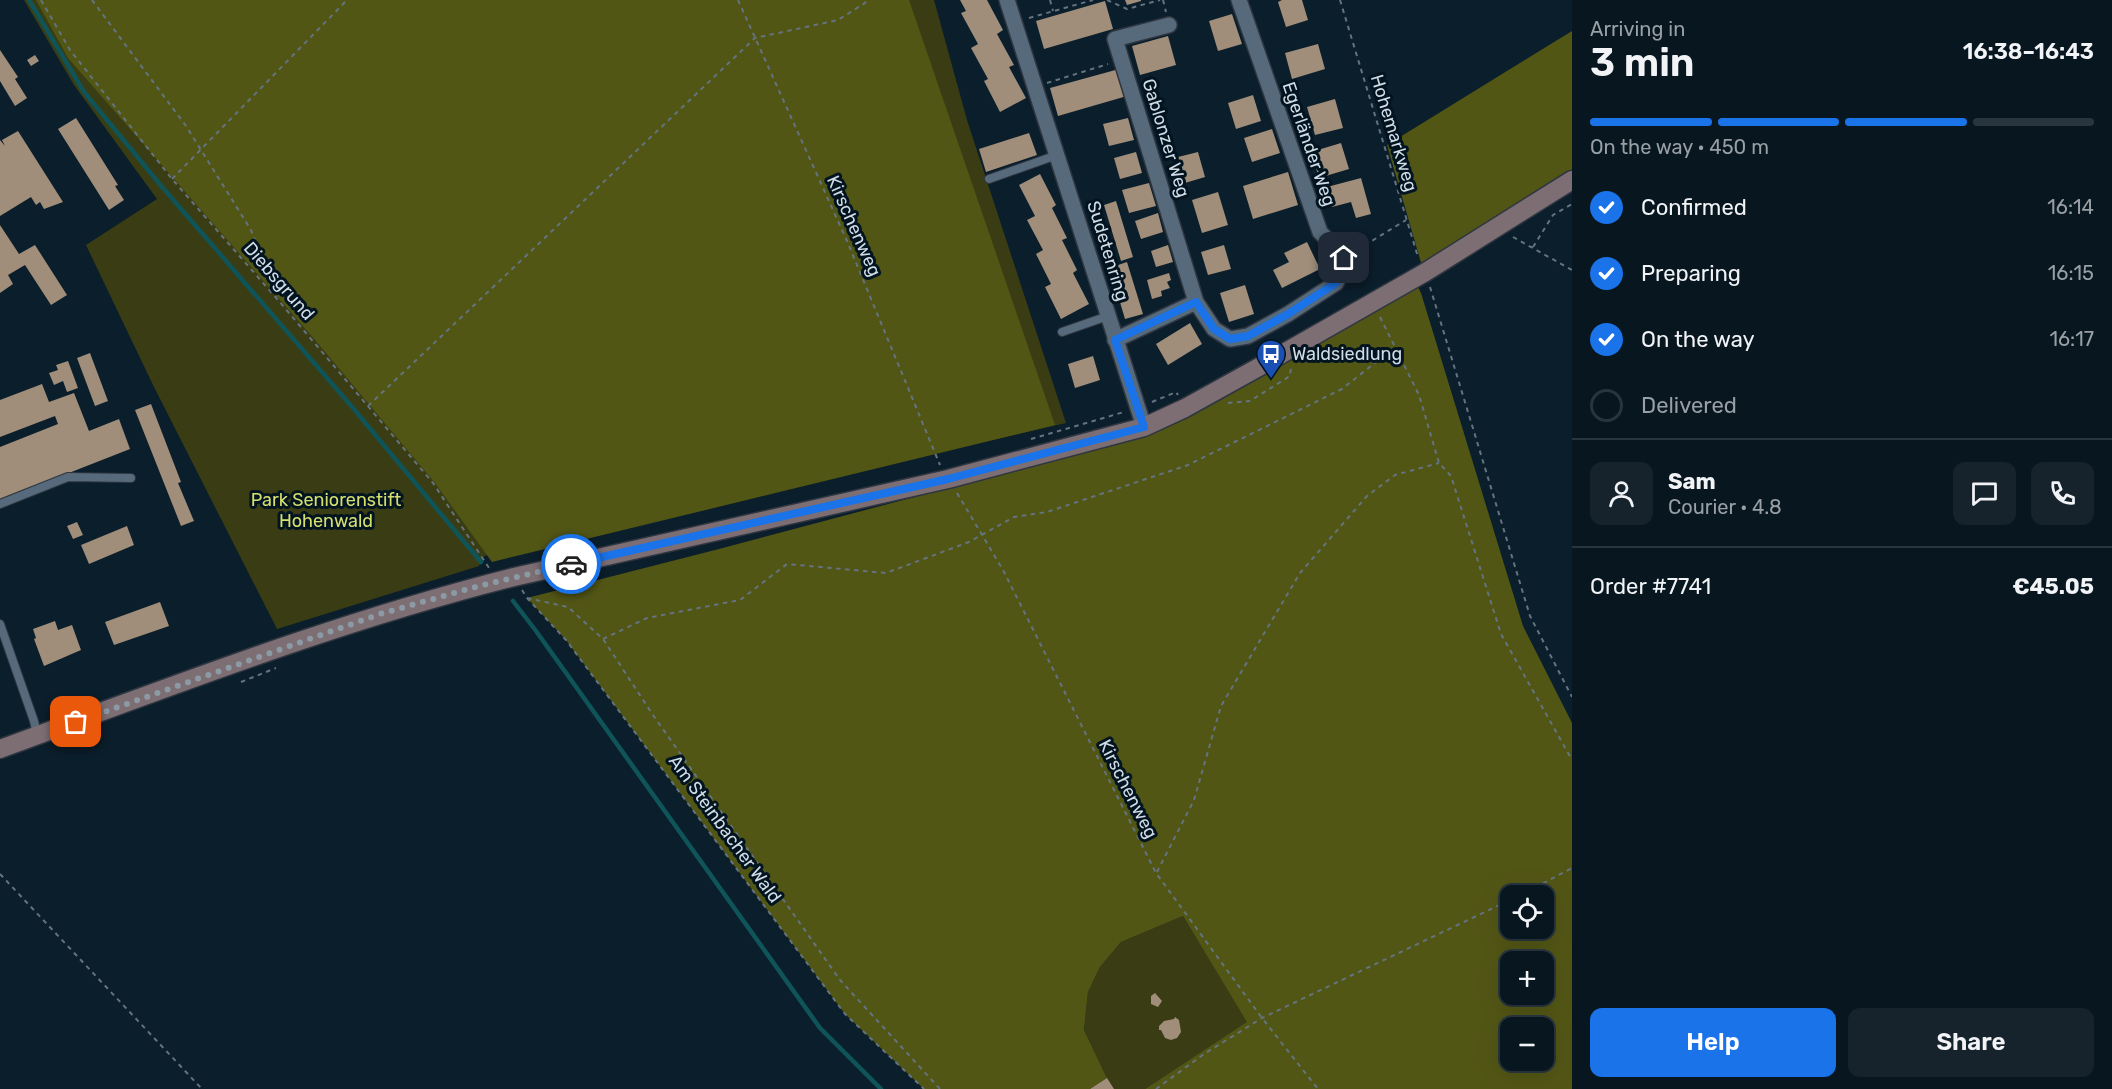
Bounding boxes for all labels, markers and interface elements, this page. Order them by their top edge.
text: Arriving in [1590,17,1685,41]
text: 16:38–16:43 [1963,38,2094,65]
text: 3 min [1590,40,1695,86]
street label: Hohemarkweg [1366,72,1422,194]
street label: Gablonzer Weg [1137,76,1195,200]
street label: Egerländer Weg [1277,79,1341,209]
text: On the way · 450 m [1590,135,1769,159]
street label: Kirschenweg [822,172,886,280]
icon: check [1590,191,1623,224]
text: Confirmed [1641,194,1747,221]
text: 16:14 [2047,195,2094,219]
street label: Sudetenring [1082,198,1134,304]
pin [1318,232,1369,283]
street label: Diebsgrund [239,237,319,325]
icon: home [1327,241,1360,274]
icon: check [1590,257,1623,290]
text: Preparing [1641,260,1741,287]
text: 16:15 [2048,261,2094,285]
icon: check [1590,323,1623,356]
text: On the way [1641,326,1755,353]
text: 16:17 [2049,327,2094,351]
bus stop icon: Waldsiedlung [1255,338,1287,380]
place label: Waldsiedlung [1292,343,1402,365]
text: Delivered [1641,392,1737,419]
button: person [1590,462,1653,525]
button: chat [1953,462,2016,525]
button: phone [2031,462,2094,525]
text: Sam [1668,468,1716,495]
park label: Park Seniorenstift Hohenwald [251,489,401,532]
text: Courier · 4.8 [1668,495,1782,519]
courier [541,534,601,594]
icon: car [555,548,588,581]
text: Order #7741 [1590,573,1711,600]
text: €45.05 [2012,573,2094,600]
pin [50,696,101,747]
icon: bag [59,705,92,738]
street label: Kirschenweg [1094,736,1162,842]
street label: Am Steinbacher Wald [664,751,786,907]
map controls [1500,885,1554,1071]
button: locate [1500,885,1554,939]
button: + [1500,951,1554,1005]
button: Help [1590,1008,1836,1077]
button: Share [1848,1008,2094,1077]
button: − [1500,1017,1554,1071]

